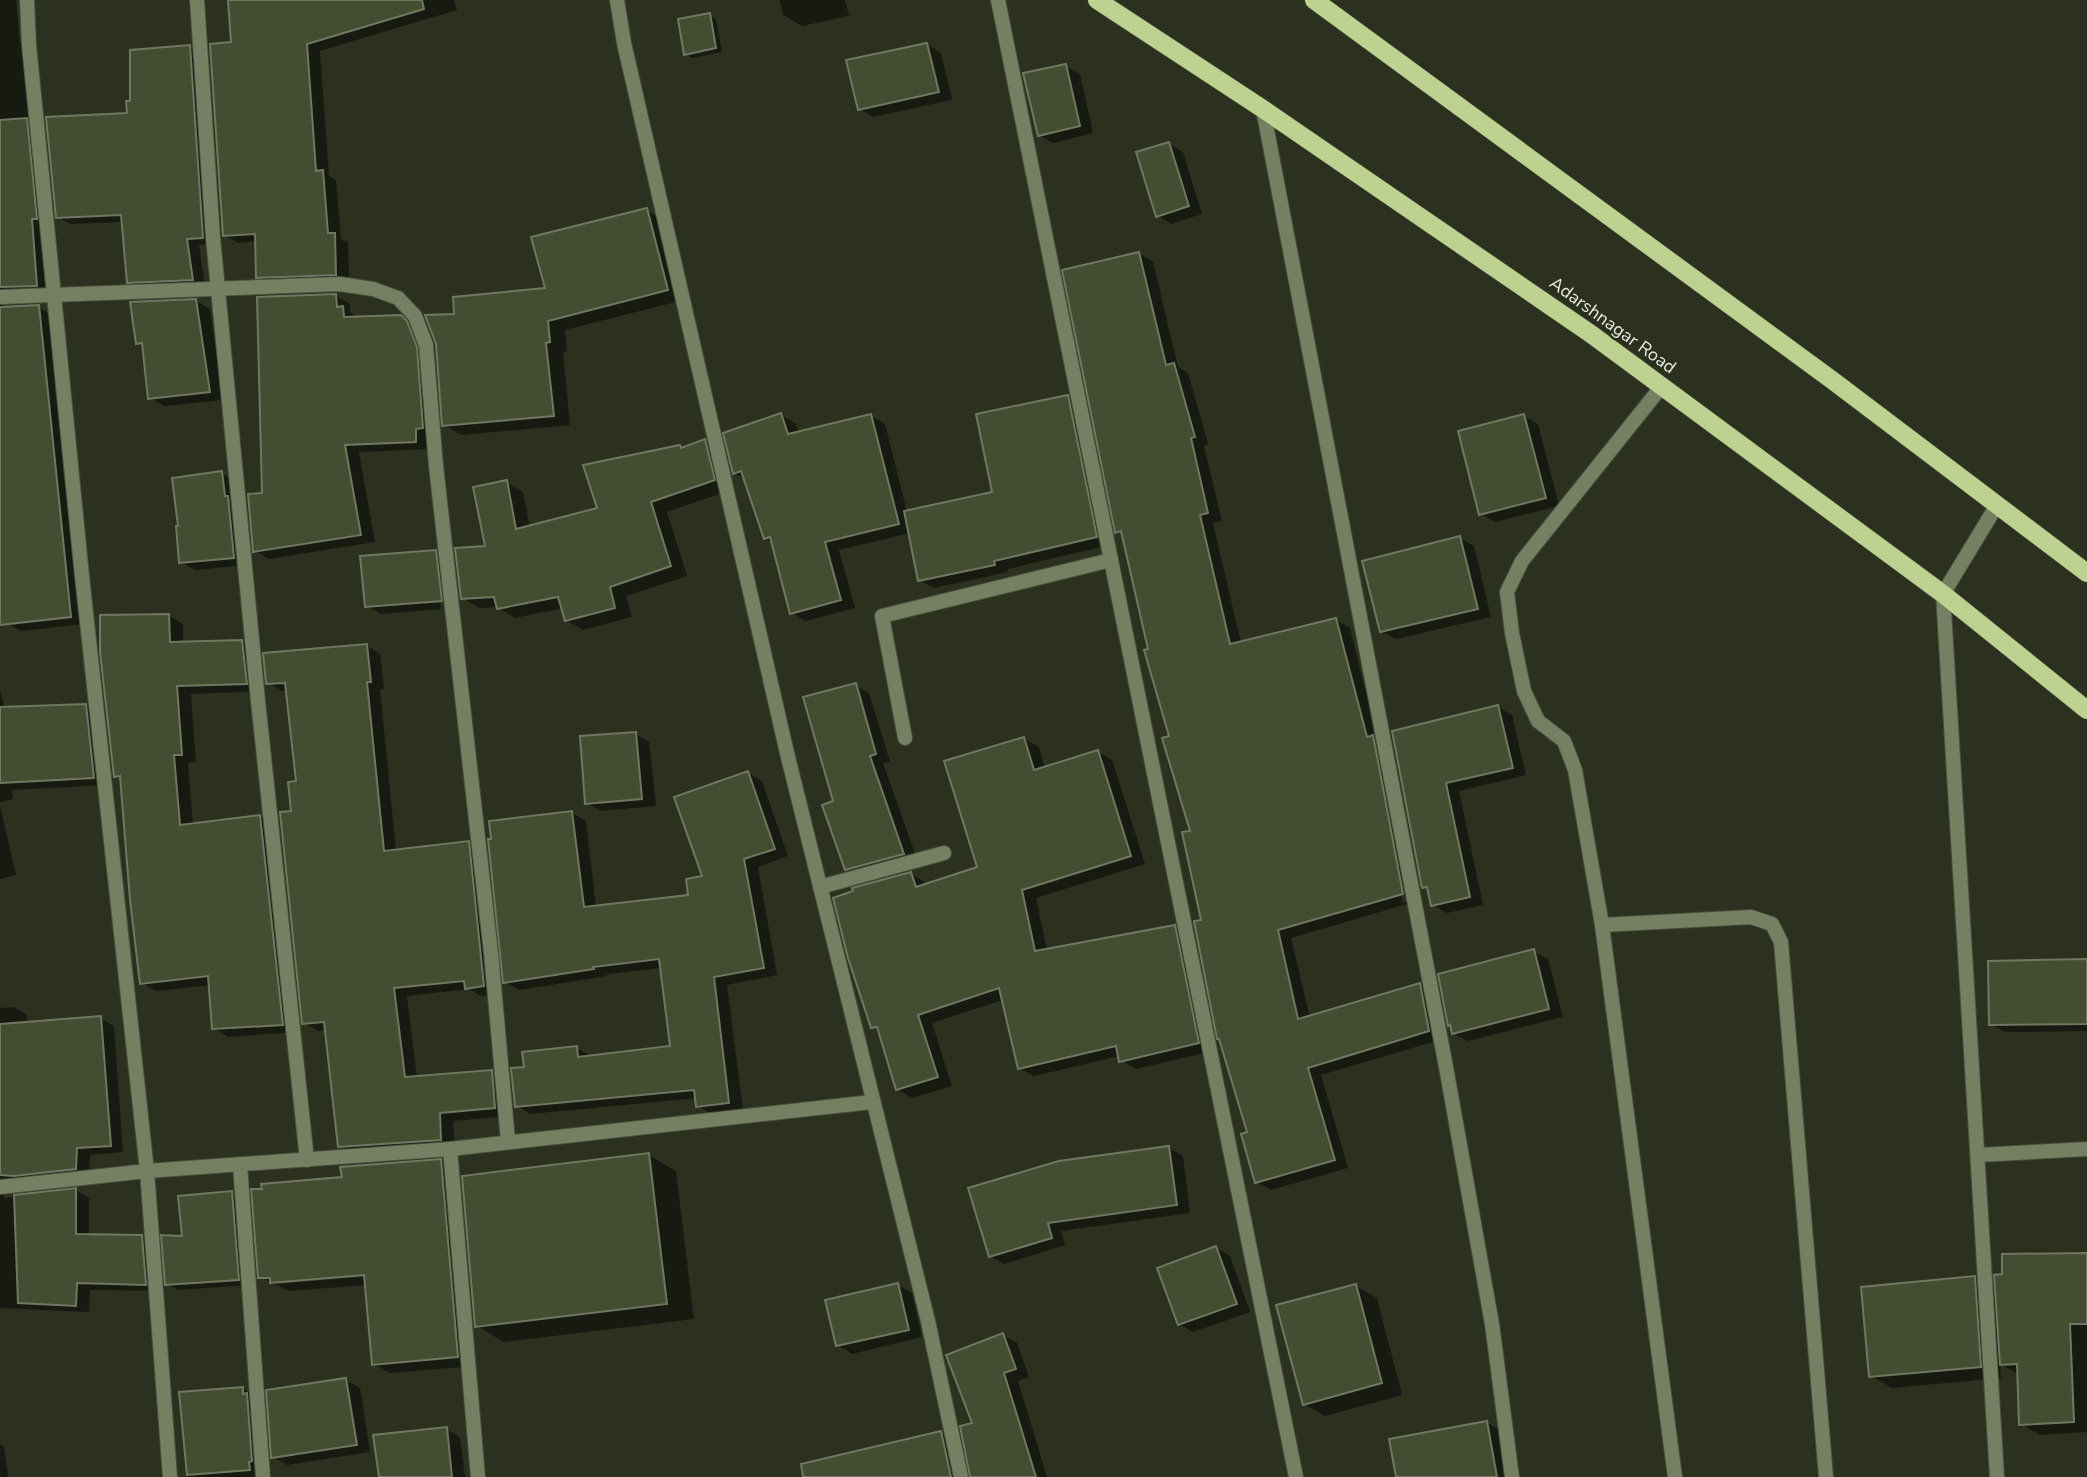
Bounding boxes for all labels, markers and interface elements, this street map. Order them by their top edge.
street label: Adarshnagar Road [1545,271,1681,379]

